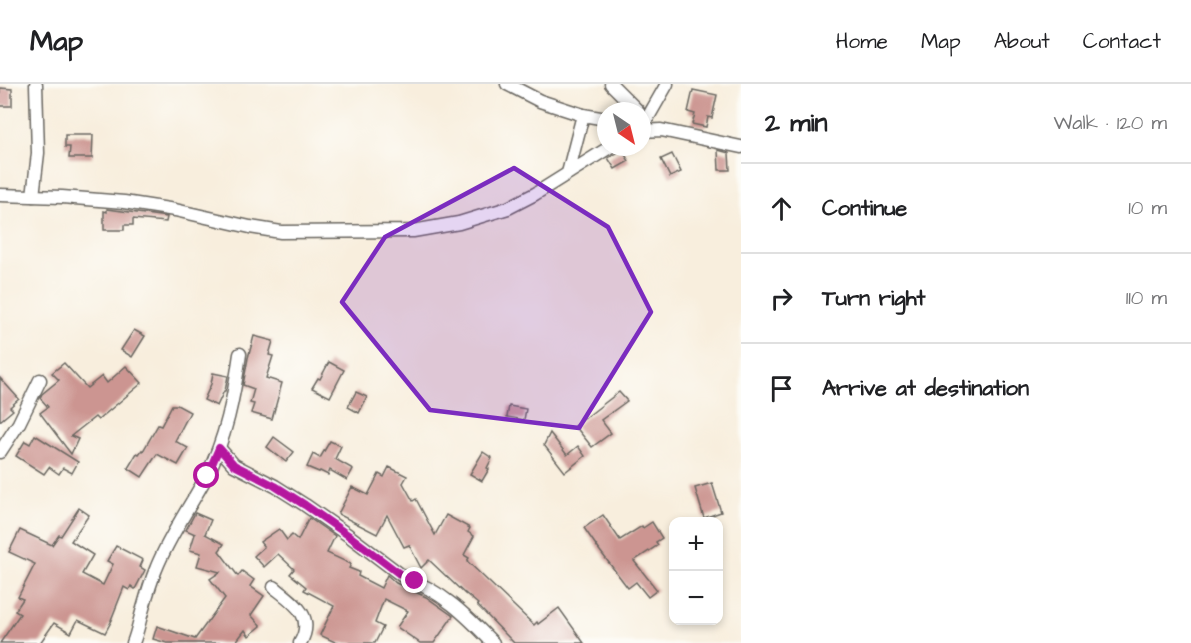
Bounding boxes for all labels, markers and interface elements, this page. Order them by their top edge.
text: Map [30,22,83,61]
text: Home [836,27,888,56]
text: Map [921,27,961,56]
text: About [994,27,1050,56]
text: Contact [1083,27,1161,56]
north arrow [597,102,651,156]
text: 2 min [765,105,827,141]
text: Walk · 120 m [1054,109,1167,137]
icon: ahead [765,192,798,225]
text: Continue [822,193,907,224]
text: 10 m [1128,194,1167,222]
icon: right [765,282,798,315]
text: Turn right [822,283,925,314]
text: 110 m [1126,284,1167,312]
icon: arrive [765,372,798,405]
text: Arrive at destination [822,373,1029,404]
route start [193,462,219,488]
map controls [669,517,723,625]
button: + [669,517,723,571]
route end [401,567,427,593]
button: − [669,571,723,625]

